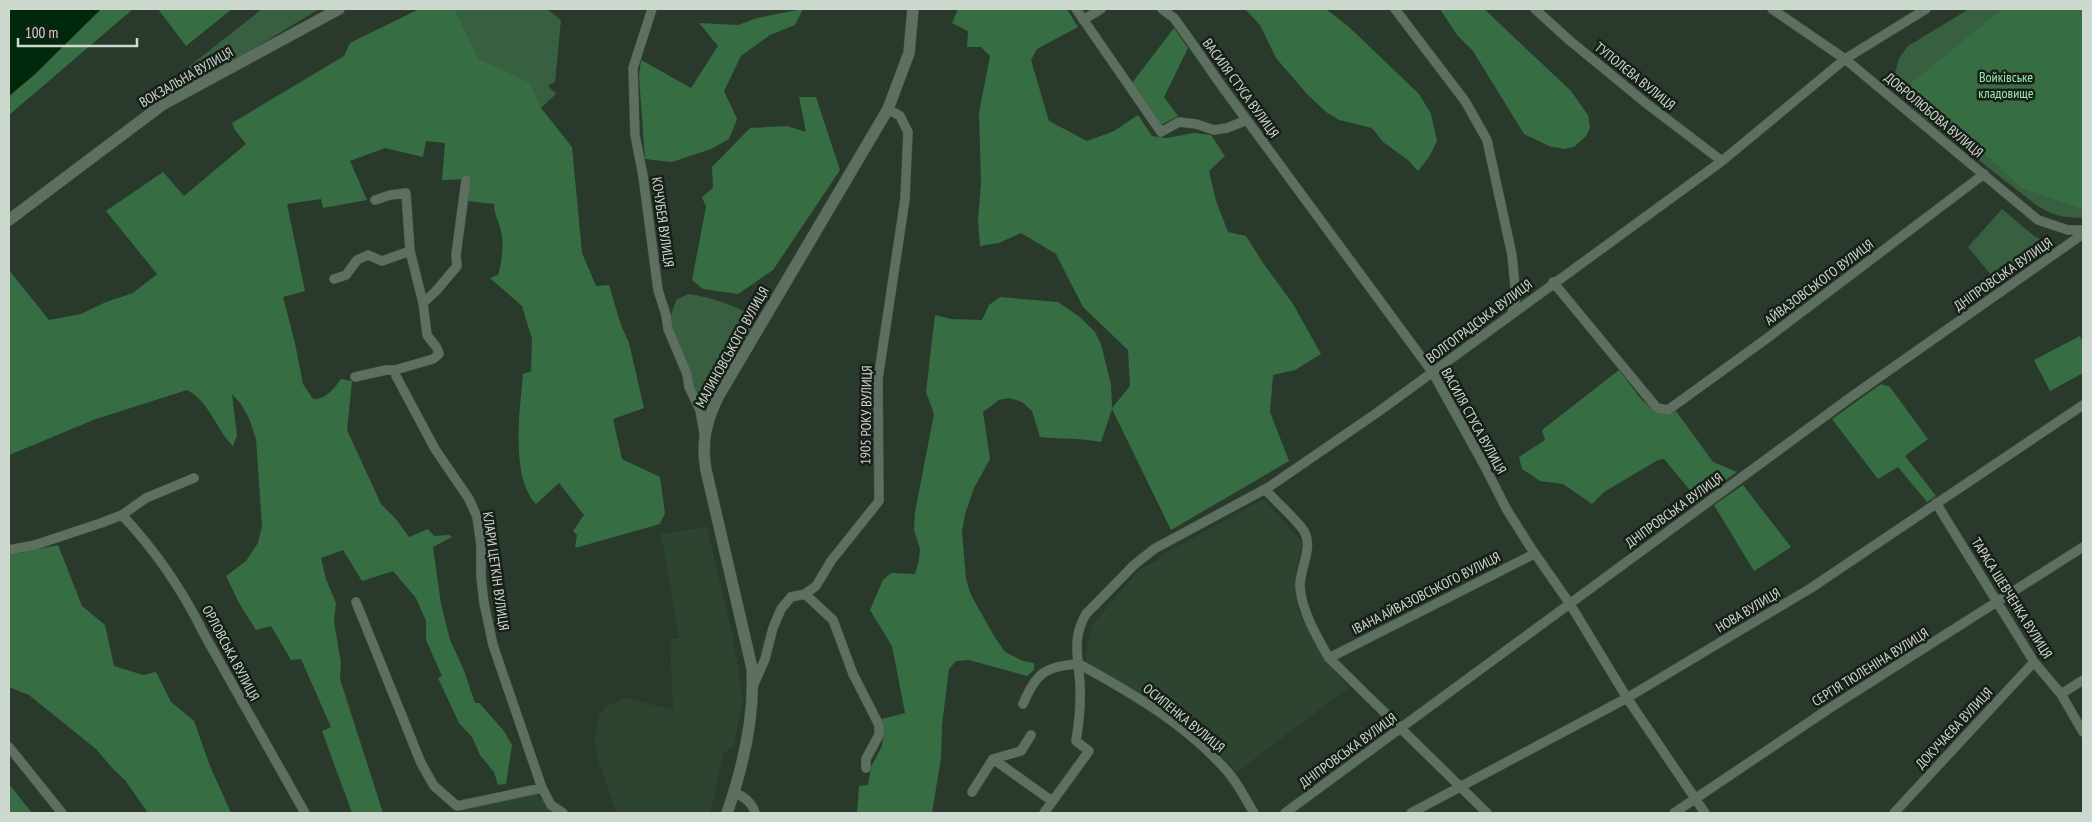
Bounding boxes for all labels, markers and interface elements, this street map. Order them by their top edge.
scale bar [18,15,136,47]
text: 100 m [25,23,58,42]
street label: ВАСИЛЯ СТУСА ВУЛИЦЯ [1199,35,1283,141]
street label: ТУПОЛЄВА ВУЛИЦЯ [1591,38,1679,114]
street label: ВОКЗАЛЬНА ВУЛИЦЯ [136,43,236,111]
street label: ДОБРОЛЮБОВА ВУЛИЦЯ [1881,68,1987,162]
park label: Войківське кладовище [1978,68,2034,102]
street label: КОЧУБЕЯ ВУЛИЦЯ [648,176,678,268]
street label: ДНІПРОВСЬКА ВУЛИЦЯ [1950,233,2056,315]
street label: АЙВАЗОВСЬКОГО ВУЛИЦЯ [1761,235,1877,329]
street label: ВОЛГОГРАДСЬКА ВУЛИЦЯ [1422,275,1536,367]
street label: МАЛИНОВСЬКОГО ВУЛИЦЯ [691,283,773,411]
street label: 1905 РОКУ ВУЛИЦЯ [856,365,876,465]
street label: ВАСИЛЯ СТУСА ВУЛИЦЯ [1437,365,1511,477]
street label: ДНІПРОВСЬКА ВУЛИЦЯ [1622,468,1726,552]
street label: КЛАРИ ЦЕТКІН ВУЛИЦЯ [479,511,513,631]
street label: ТАРАСА ШЕВЧЕНКА ВУЛИЦЯ [1967,534,2057,662]
street label: ІВАНА АЙВАЗОВСЬКОГО ВУЛИЦЯ [1349,548,1503,638]
street label: НОВА ВУЛИЦЯ [1712,584,1784,636]
street label: ОРЛОВСЬКА ВУЛИЦЯ [198,602,264,704]
street label: СЕРГІЯ ТЮЛЕНІНА ВУЛИЦЯ [1808,624,1932,710]
street label: ОСИПЕНКА ВУЛИЦЯ [1139,679,1229,757]
street label: ДОКУЧАЄВА ВУЛИЦЯ [1912,683,1996,773]
street label: ДНІПРОВСЬКА ВУЛИЦЯ [1296,708,1400,792]

